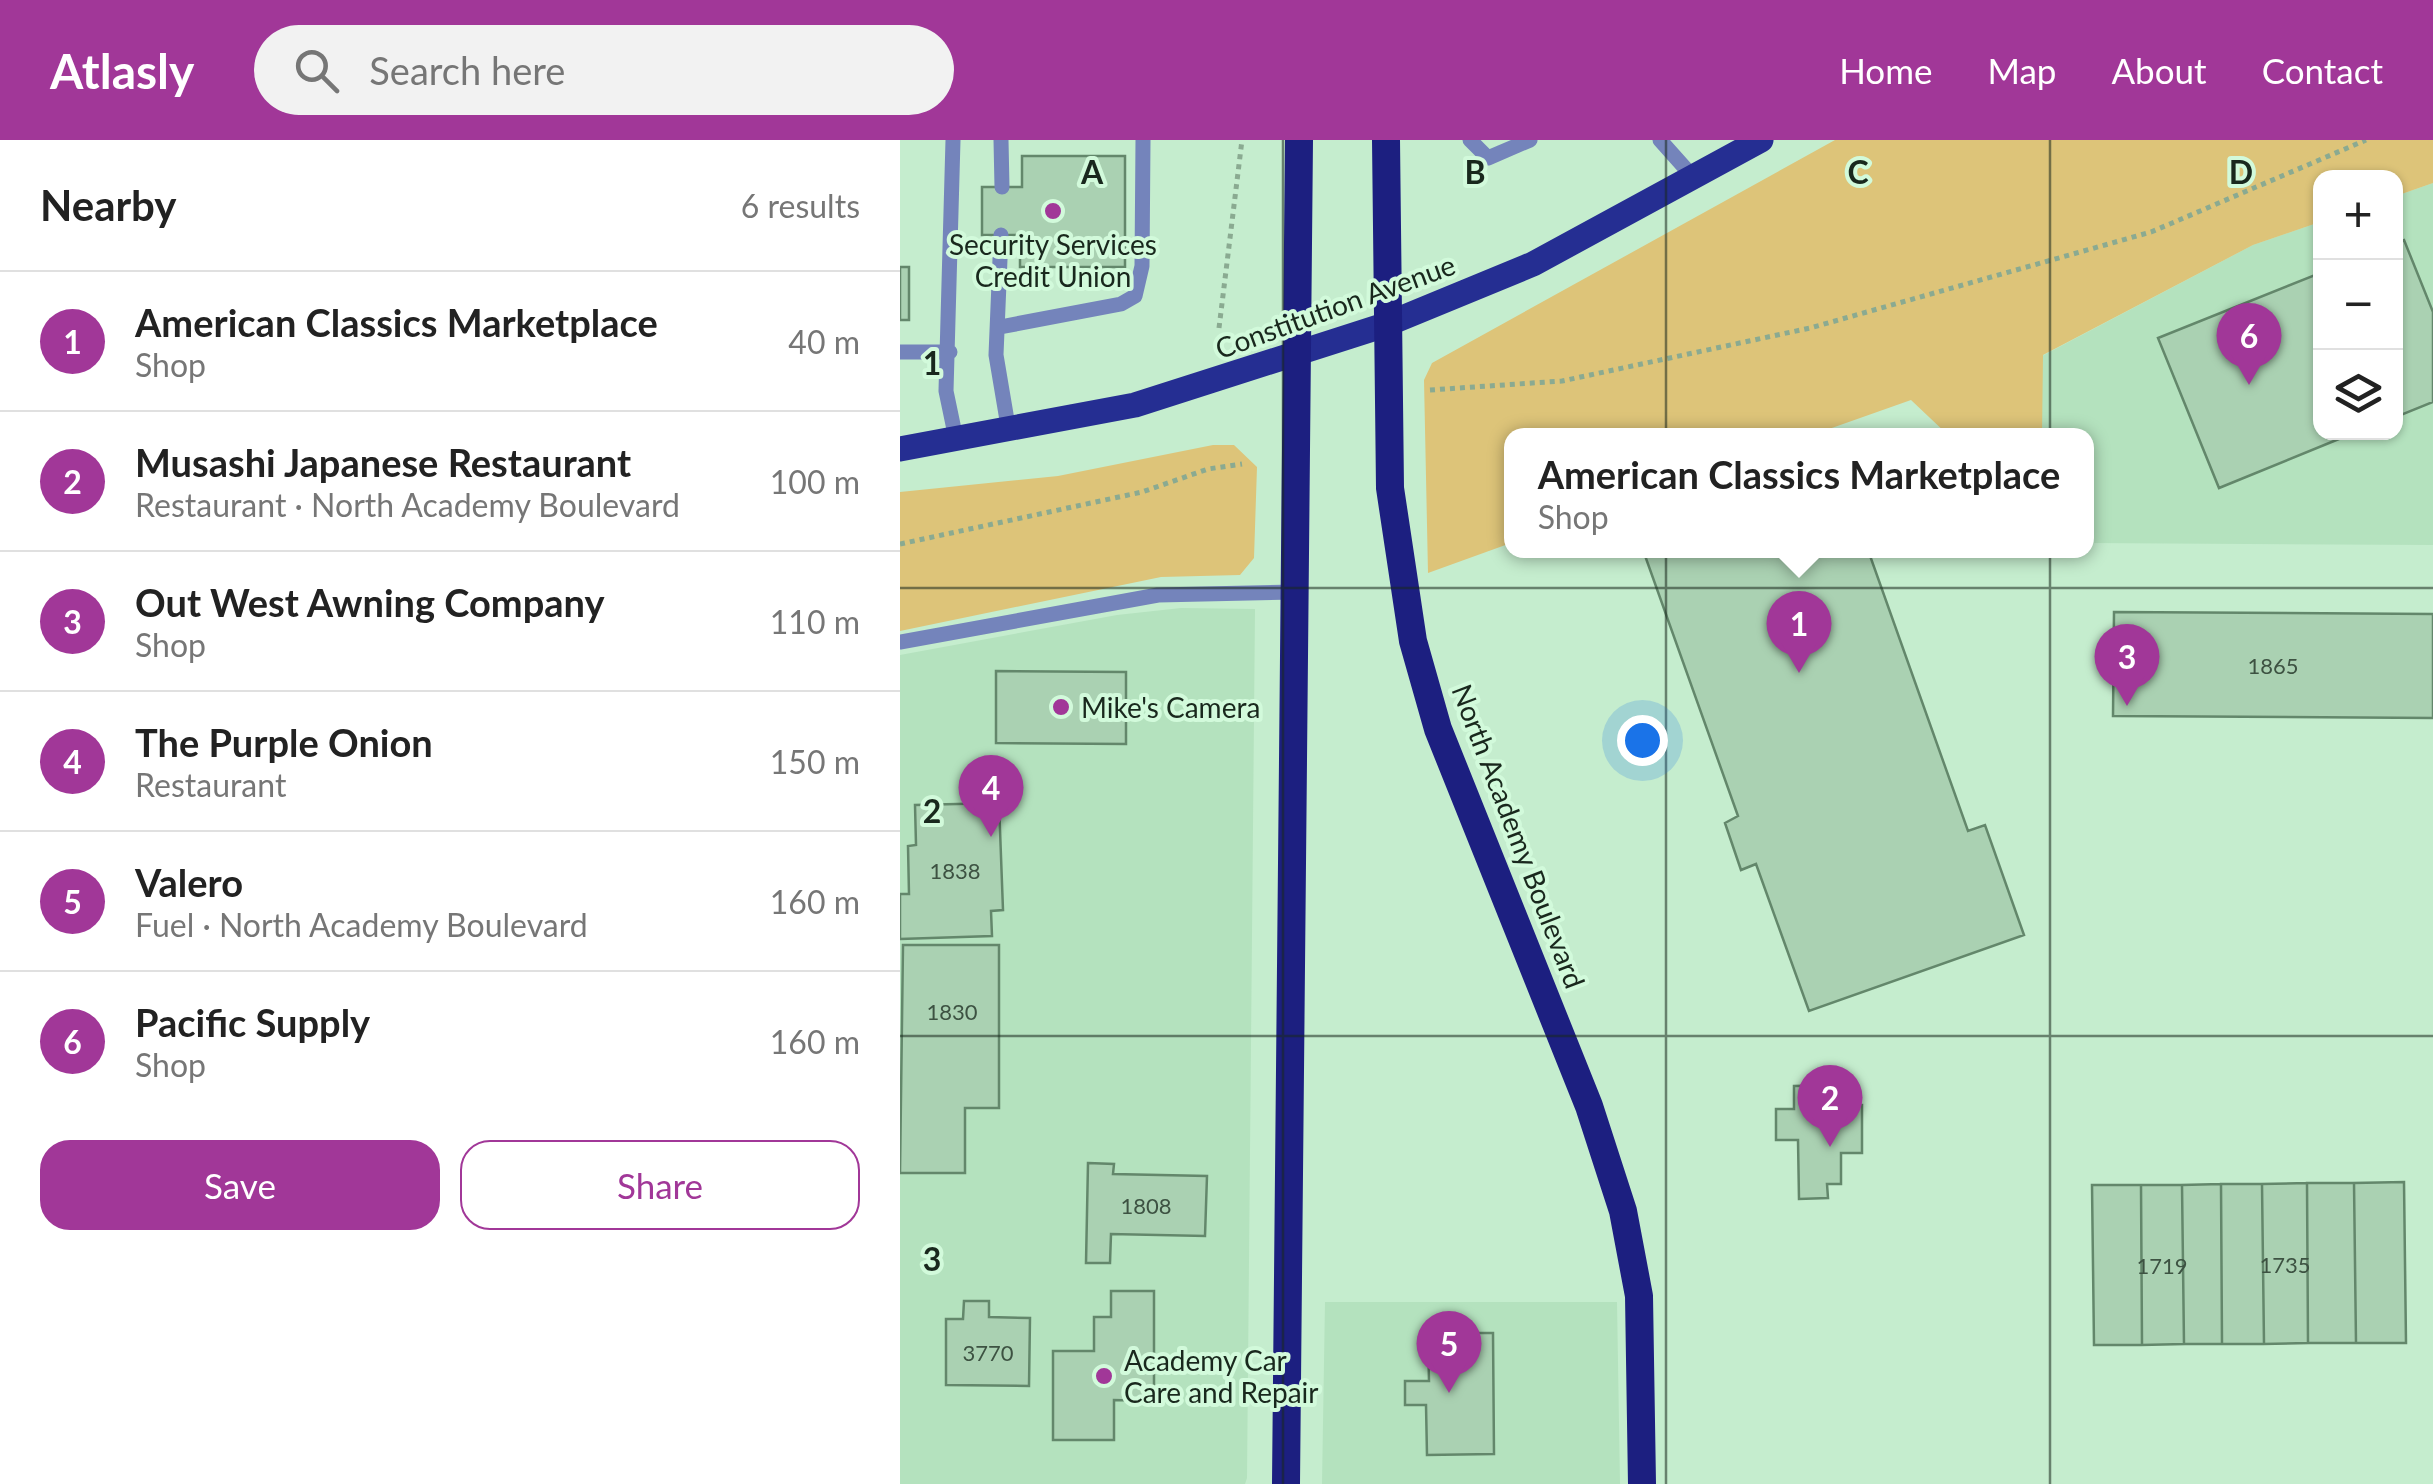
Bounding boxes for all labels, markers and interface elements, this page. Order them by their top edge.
search box [254,25,954,115]
text: Atlasly [50,42,194,99]
icon: search [289,43,344,98]
text: Search here [369,47,565,93]
text: Home [1839,49,1932,91]
text: Map [1987,49,2056,91]
text: About [2111,49,2207,91]
text: Contact [2262,49,2383,91]
text: A [1080,152,1104,191]
text: B [1464,152,1486,191]
text: C [1847,152,1869,191]
text: D [2229,152,2253,191]
map controls [2313,170,2403,440]
button: + [2313,170,2403,260]
text: Nearby [40,180,177,230]
text: 6 results [741,186,860,225]
marker: Security Services Credit Union [1042,200,1064,222]
place label: Security Services Credit Union [949,227,1157,293]
street label: Constitution Avenue [1210,247,1460,365]
button: − [2313,260,2403,350]
text: American Classics Marketplace [135,299,658,345]
pin: 6 [2216,302,2282,385]
text: 1 [63,322,82,361]
text: 40 m [788,322,860,361]
text: 1 [923,343,941,382]
text: Shop [135,345,206,384]
button: layers [2313,350,2403,440]
popup [1504,428,2094,558]
text: Musashi Japanese Restaurant [135,439,631,485]
text: American Classics Marketplace [1538,451,2060,497]
text: 2 [63,462,82,501]
text: 100 m [770,462,860,501]
text: Restaurant · North Academy Boulevard [135,485,680,524]
text: Shop [1538,497,1609,536]
text: Out West Awning Company [135,579,604,625]
pin: 1 [1766,590,1832,673]
text: 3 [63,602,82,641]
text: 110 m [770,602,860,641]
pin: 3 [2094,624,2160,706]
text: Shop [135,625,206,664]
house number: 1865 [2247,652,2299,679]
street label: North Academy Boulevard [1445,679,1593,993]
place label: Mike's Camera [1081,690,1260,724]
marker: Mike's Camera [1050,696,1072,718]
your location [1617,715,1668,766]
text: The Purple Onion [135,719,433,765]
text: 4 [63,742,82,781]
text: 150 m [770,742,860,781]
pin: 4 [958,754,1024,837]
text: Restaurant [135,765,286,804]
text: 2 [923,791,941,830]
house number: 1838 [929,857,981,884]
text: Valero [135,859,243,905]
text: 5 [63,882,82,921]
text: 160 m [770,882,860,921]
text: Fuel · North Academy Boulevard [135,905,588,944]
house number: 1830 [926,998,978,1025]
text: Pacific Supply [135,999,370,1045]
text: 6 [63,1022,82,1061]
text: 160 m [770,1022,860,1061]
text: Shop [135,1045,206,1084]
pin: 2 [1798,1064,1862,1147]
button: Save [40,1140,440,1230]
button: Share [460,1140,860,1230]
house number: 1808 [1120,1192,1172,1219]
text: 3 [923,1239,941,1278]
house number: 1735 [2259,1251,2311,1278]
house number: 1719 [2136,1252,2188,1279]
pin: 5 [1416,1310,1482,1393]
house number: 3770 [962,1339,1014,1366]
place label: Academy Car Care and Repair [1124,1343,1319,1409]
marker: Academy Car Care and Repair [1093,1365,1115,1387]

